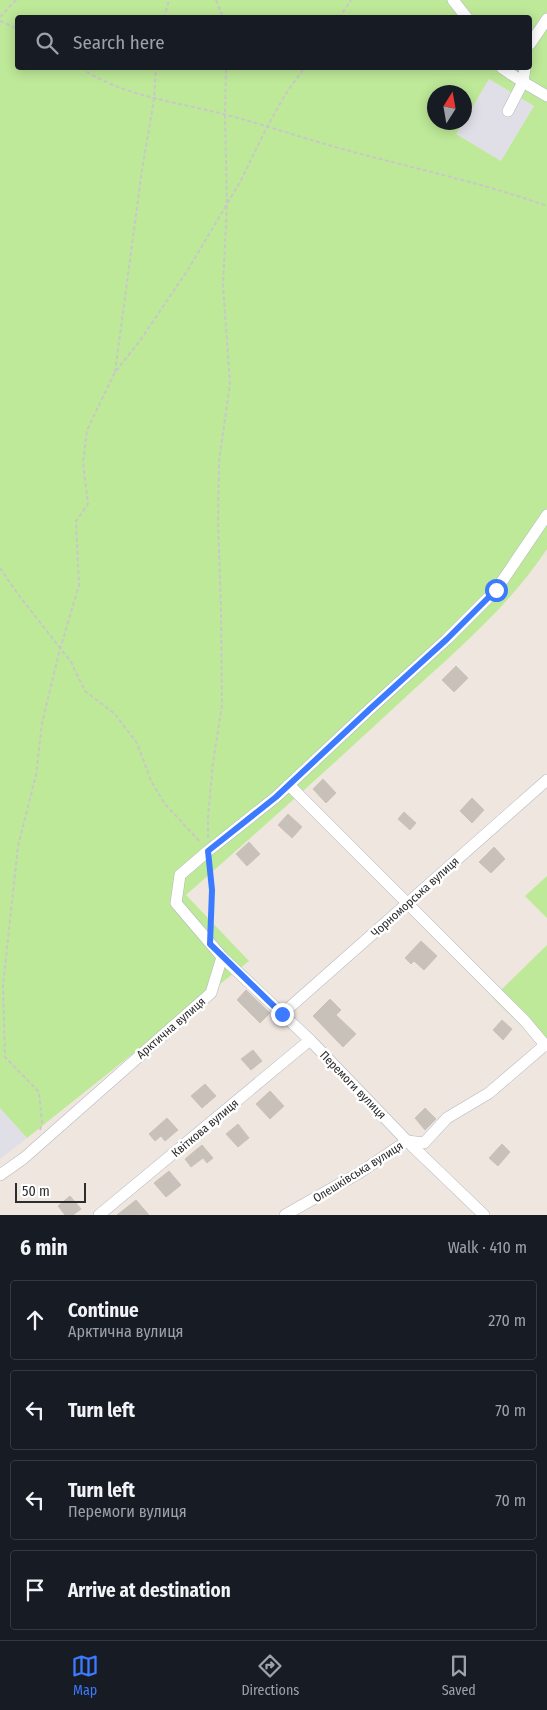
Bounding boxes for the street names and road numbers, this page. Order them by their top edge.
street label: Чорноморська вулиця [368,854,462,940]
street label: Арктична вулиця [134,994,208,1062]
street label: Перемоги вулиця [317,1048,389,1122]
street label: Квіткова вулиця [169,1096,241,1160]
street label: Олешківська вулиця [310,1139,406,1205]

